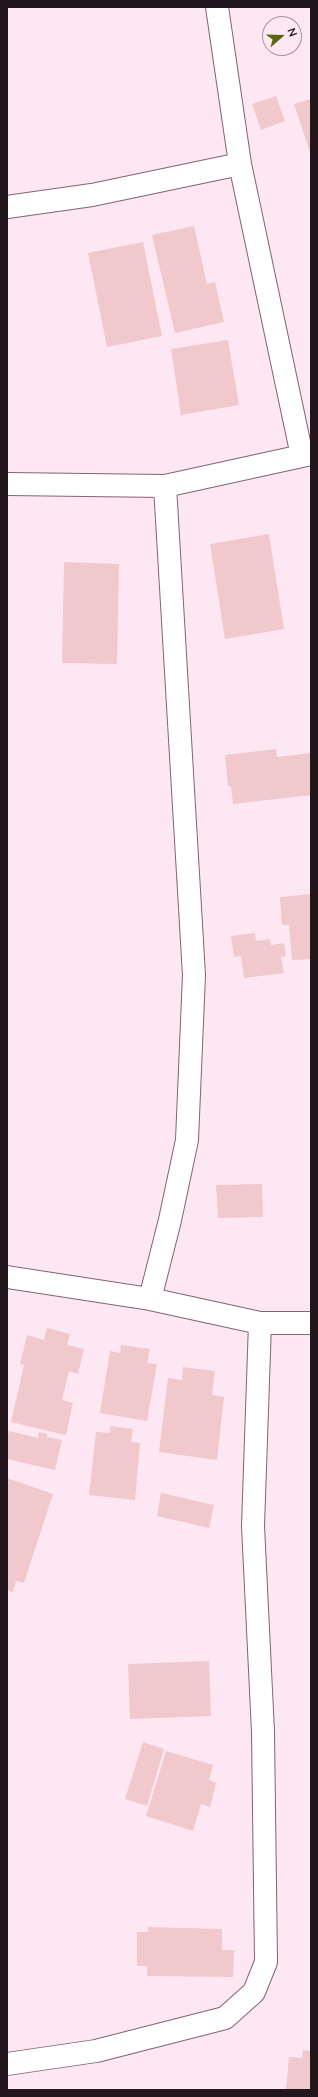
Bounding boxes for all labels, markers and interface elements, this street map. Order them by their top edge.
north arrow [262,16,302,56]
text: N [284,26,300,39]

